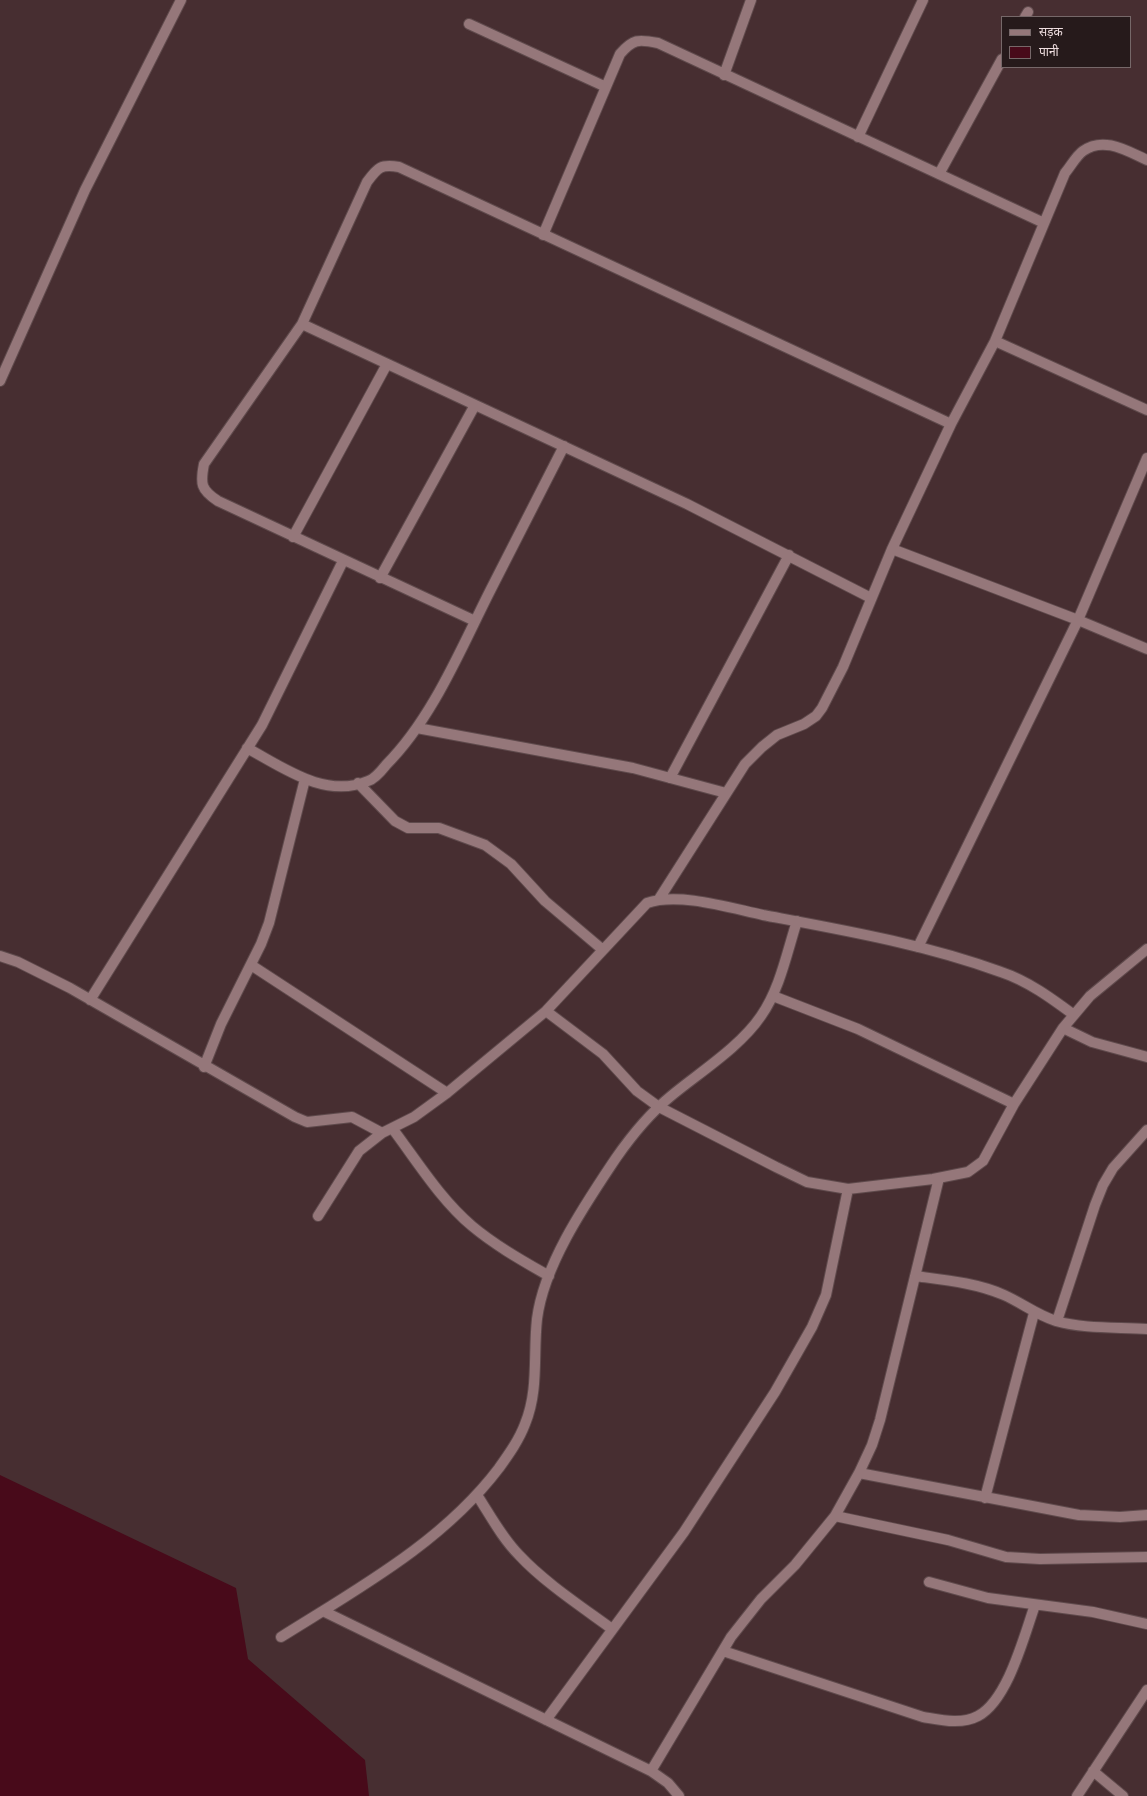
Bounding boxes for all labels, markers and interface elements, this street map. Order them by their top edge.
legend [1001,16,1131,68]
text: सड़क [1039,24,1063,40]
text: पानी [1039,44,1059,60]

